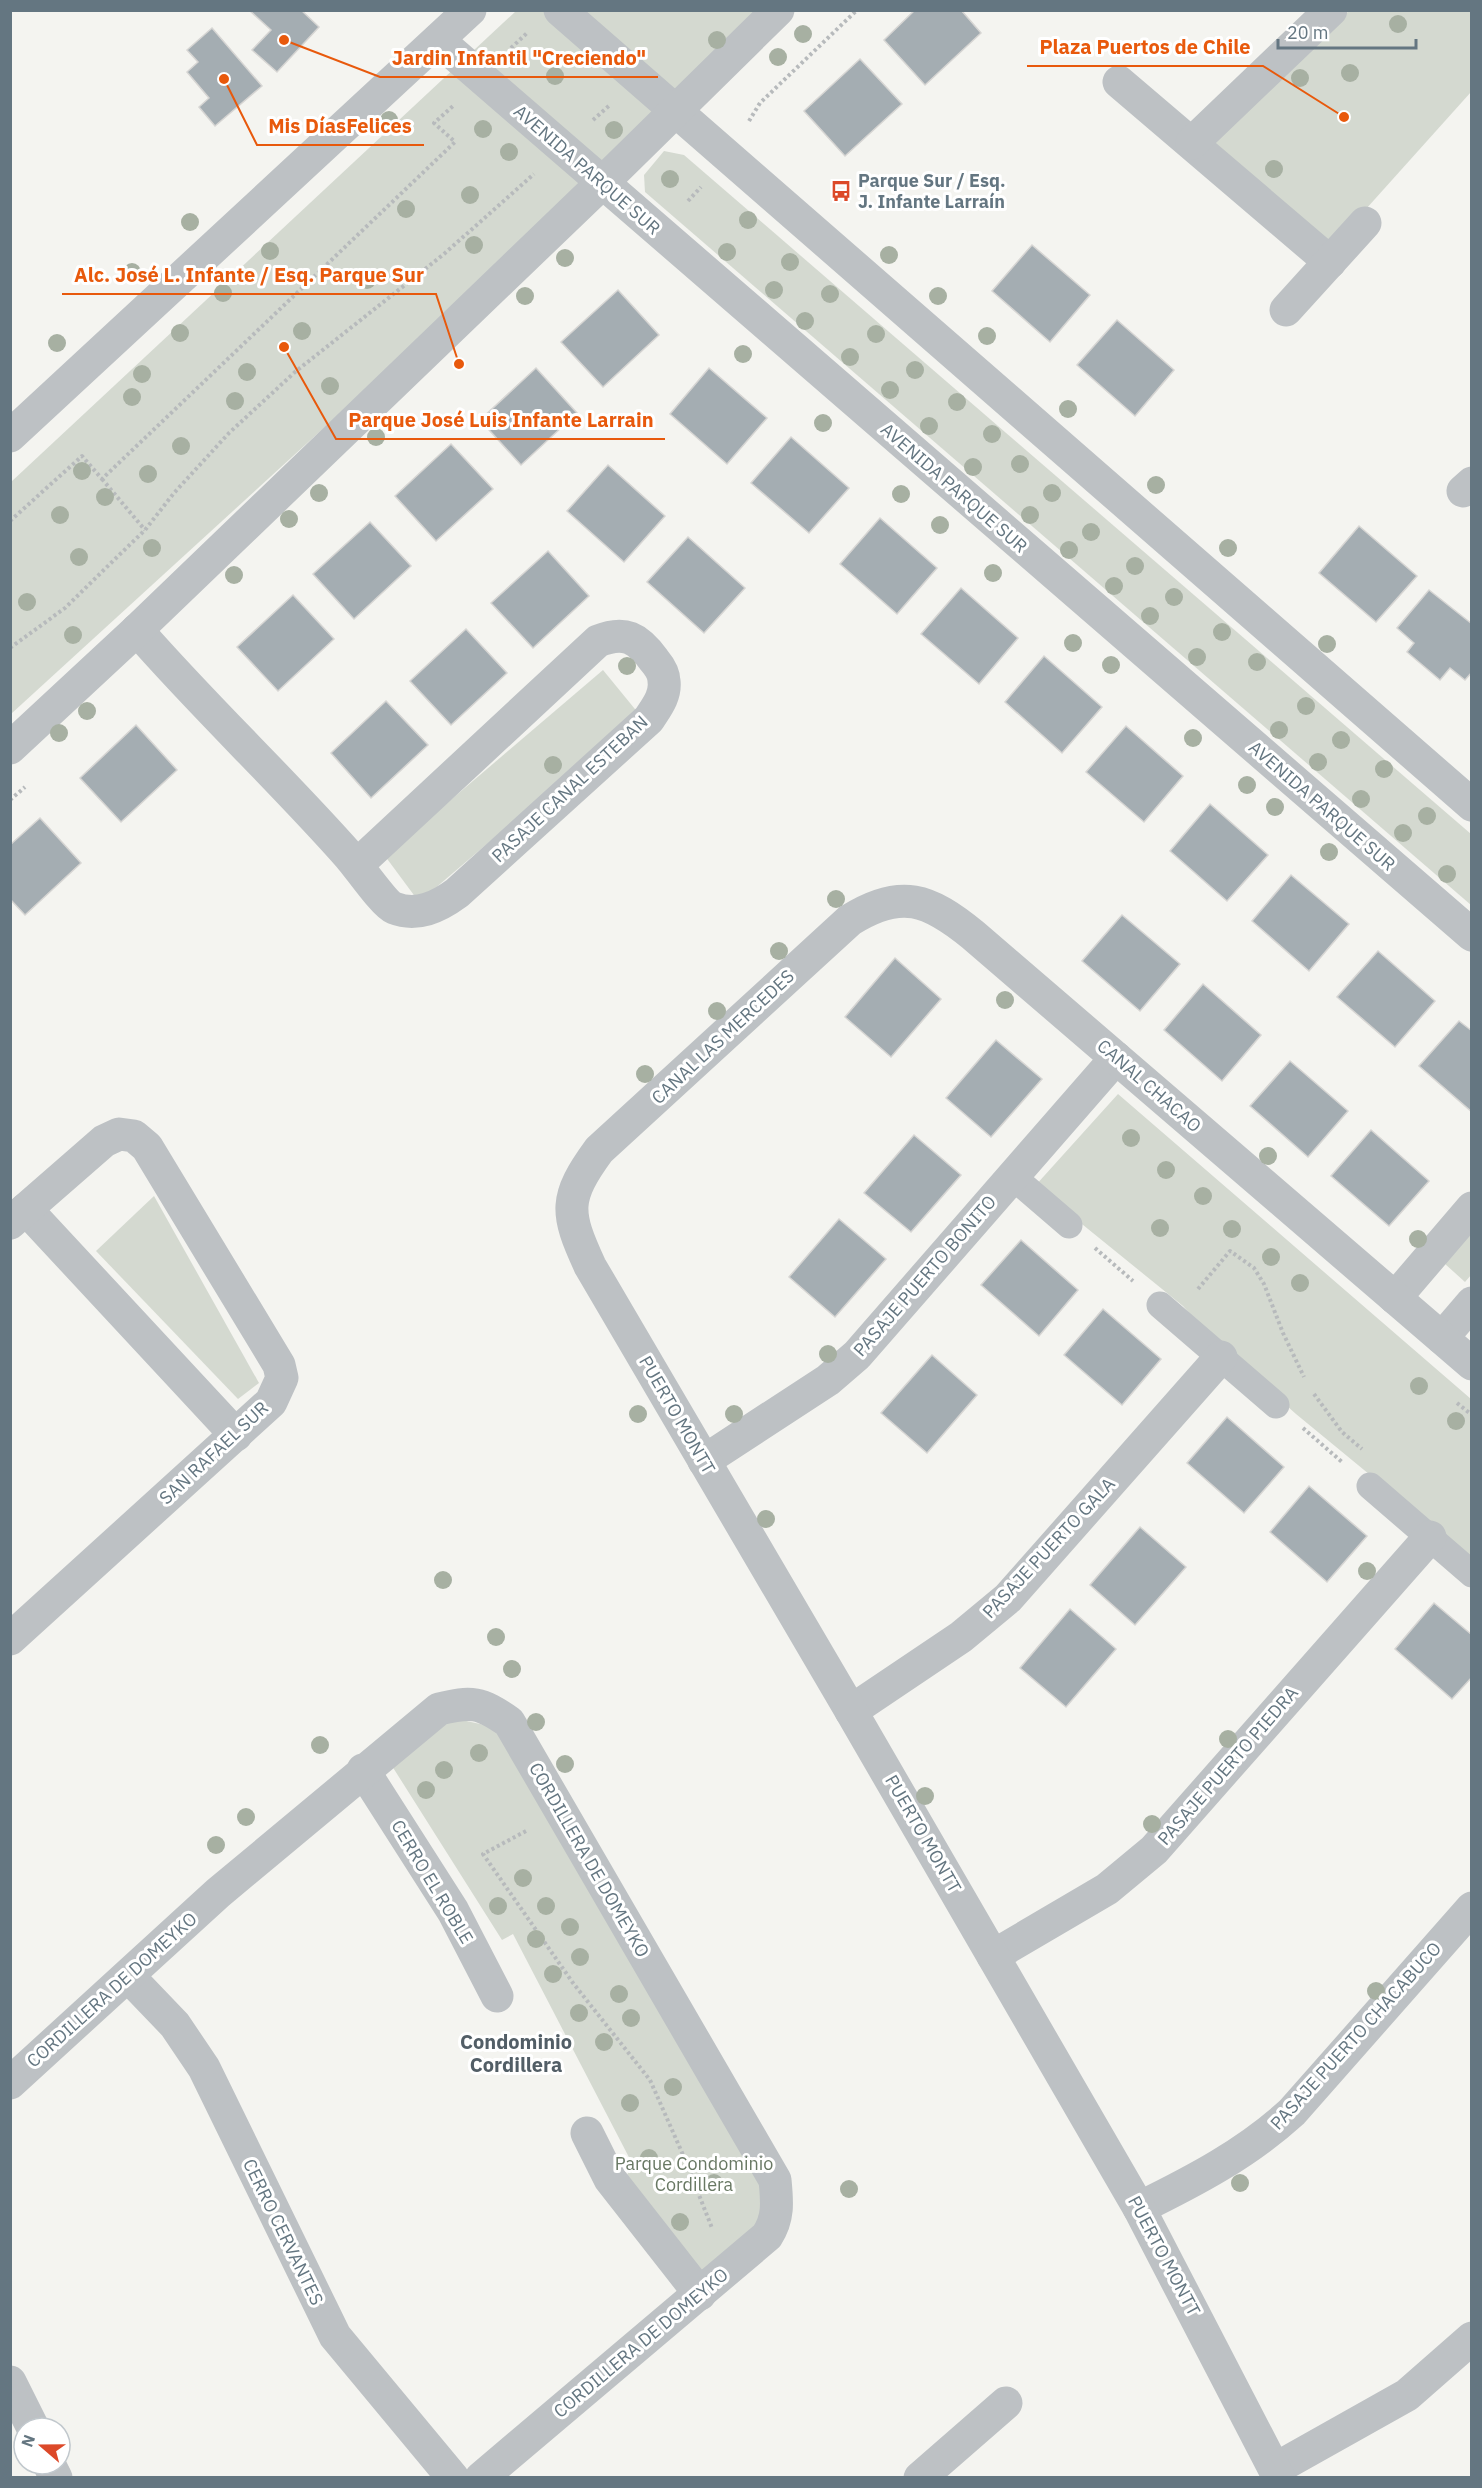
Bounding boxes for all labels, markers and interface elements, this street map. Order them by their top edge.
scale bar [1278,12,1416,50]
text: 20 m [1287,21,1329,44]
callout: Plaza Puertos de Chile [1027,28,1263,66]
text: Plaza Puertos de Chile [1039,33,1251,60]
callout: Jardin Infantil "Creciendo" [380,39,658,77]
text: Jardin Infantil "Creciendo" [392,44,646,71]
street label: AVENIDA PARQUE SUR [509,100,665,240]
callout: Mis DíasFelices [257,107,424,145]
text: Mis DíasFelices [268,112,412,139]
place label: Parque Sur / Esq. J. Infante Larraín [858,169,1006,213]
bus stop icon: Parque Sur / Esq. J. Infante Larraín [829,179,853,203]
callout: Alc. José L. Infante / Esq. Parque Sur [62,256,436,294]
text: Alc. José L. Infante / Esq. Parque Sur [74,261,424,288]
callout: Parque José Luis Infante Larrain [336,401,665,439]
text: Parque José Luis Infante Larrain [348,406,654,433]
street label: AVENIDA PARQUE SUR [876,418,1032,558]
street label: PASAJE CANAL ESTEBAN [487,710,653,867]
street label: AVENIDA PARQUE SUR [1244,736,1400,876]
street label: CANAL LAS MERCEDES [646,964,799,1109]
street label: CANAL CHACAO [1092,1034,1206,1137]
street label: PASAJE PUERTO BONITO [848,1190,1001,1361]
street label: PUERTO MONTT [634,1352,721,1478]
street label: SAN RAFAEL SUR [154,1396,273,1509]
street label: PASAJE PUERTO GALA [977,1472,1120,1623]
street label: PASAJE PUERTO PIEDRA [1152,1681,1303,1850]
street label: CORDILLERA DE DOMEYKO [524,1758,655,1961]
street label: PUERTO MONTT [880,1771,967,1897]
street label: CERRO EL ROBLE [386,1816,479,1948]
street label: CORDILLERA DE DOMEYKO [22,1907,202,2072]
street label: PASAJE PUERTO CHACABUCO [1265,1937,1446,2134]
district label: Condominio Cordillera [460,2028,572,2078]
park label: Parque Condominio Cordillera [615,2152,773,2196]
street label: CERRO CERVANTES [238,2155,329,2309]
street label: PUERTO MONTT [1123,2192,1206,2320]
street label: CORDILLERA DE DOMEYKO [549,2263,733,2422]
north arrow [12,2416,72,2476]
text: N [17,2432,39,2450]

